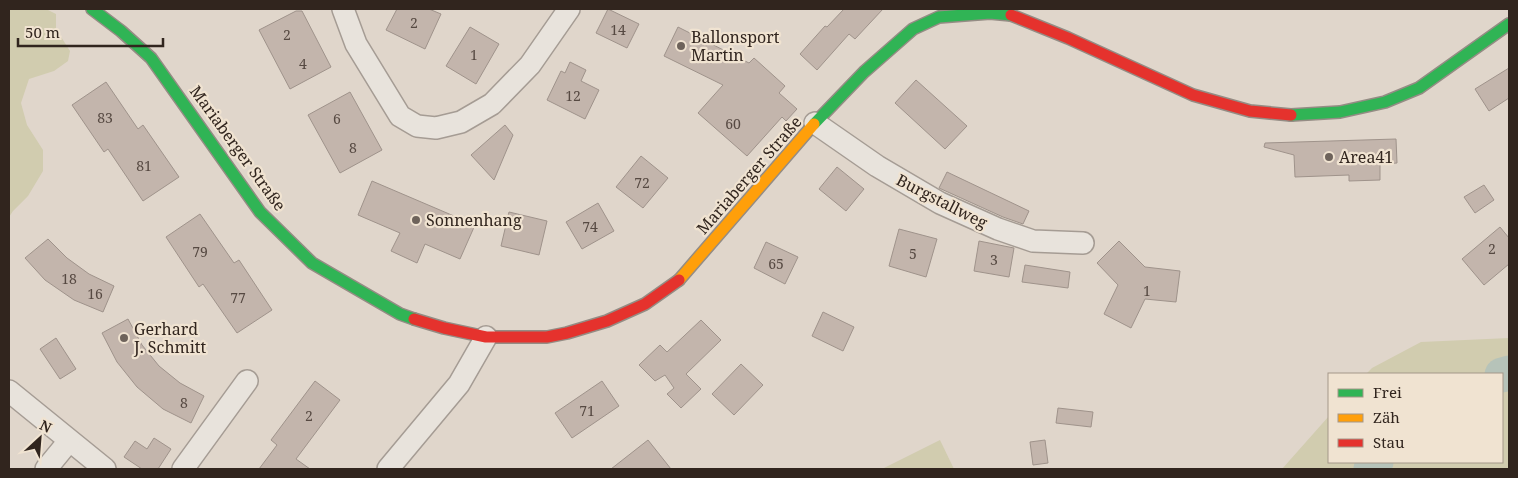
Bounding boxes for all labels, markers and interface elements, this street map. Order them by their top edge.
house number: 2 [410,13,418,32]
scale bar [18,15,162,47]
house number: 14 [610,20,626,39]
text: 50 m [25,22,60,42]
house number: 2 [283,25,291,44]
place label: Ballonsport Martin [691,26,780,66]
marker: Ballonsport Martin [675,40,687,52]
house number: 1 [470,45,478,64]
house number: 4 [299,54,307,73]
street label: Mariaberger Straße [185,81,291,215]
house number: 12 [565,86,581,105]
house number: 83 [97,108,113,127]
house number: 6 [333,109,341,128]
street label: Mariaberger Straße [692,111,806,239]
house number: 60 [725,114,741,133]
house number: 8 [349,138,357,157]
place label: Area41 [1339,146,1393,168]
marker: Area41 [1323,151,1335,163]
house number: 81 [136,156,152,175]
street label: Burgstallweg [893,169,992,234]
house number: 72 [634,173,650,192]
place label: Sonnenhang [426,209,522,231]
marker: Sonnenhang [410,214,422,226]
house number: 74 [582,217,598,236]
house number: 2 [1488,239,1496,258]
house number: 79 [192,242,208,261]
house number: 5 [909,244,917,263]
house number: 3 [990,250,998,269]
house number: 65 [768,254,784,273]
house number: 18 [61,269,77,288]
house number: 1 [1143,281,1151,300]
house number: 16 [87,284,103,303]
house number: 77 [230,288,246,307]
place label: Gerhard J. Schmitt [133,318,206,358]
marker: Gerhard J. Schmitt [118,332,130,344]
legend [1328,373,1503,463]
text: Frei [1373,382,1402,402]
house number: 8 [180,393,188,412]
house number: 71 [579,401,595,420]
house number: 2 [305,406,313,425]
text: Zäh [1373,407,1400,427]
north arrow [15,413,65,463]
text: N [37,415,55,437]
text: Stau [1373,432,1405,452]

